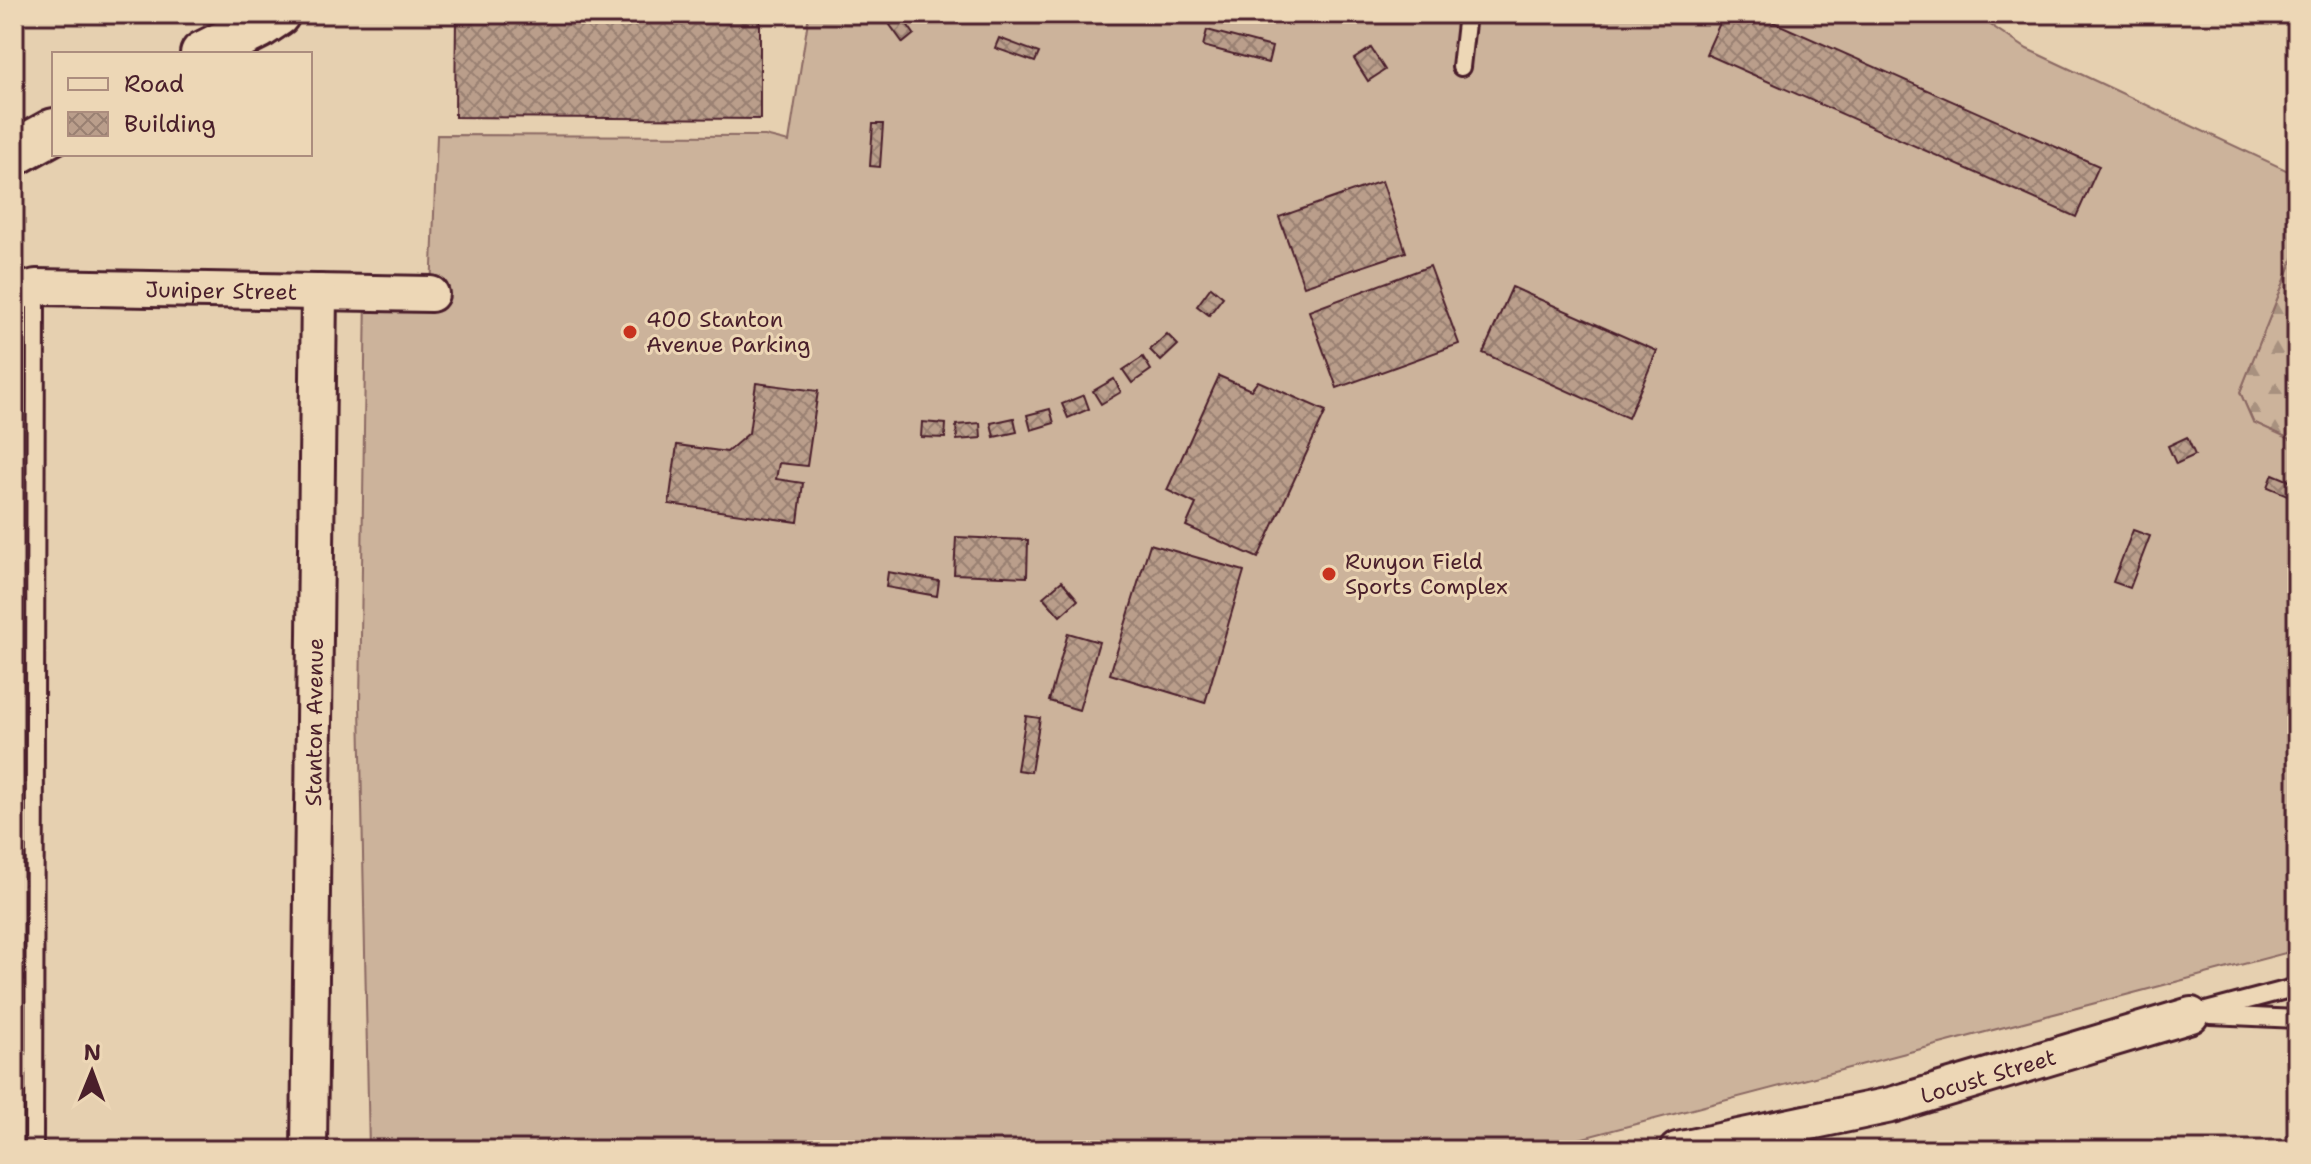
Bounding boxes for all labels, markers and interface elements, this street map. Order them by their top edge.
legend [52,52,312,156]
text: Road [124,68,184,100]
text: Building [124,108,216,140]
street label: Juniper Street [145,274,297,306]
place label: 400 Stanton Avenue Parking [646,305,810,359]
marker: 400 Stanton Avenue Parking [621,323,639,341]
place label: Runyon Field Sports Complex [1345,547,1508,601]
marker: Runyon Field Sports Complex [1320,565,1338,583]
street label: Stanton Avenue [299,637,329,807]
north arrow [52,1032,132,1112]
text: N [83,1038,101,1067]
street label: Locust Street [1917,1042,2059,1110]

